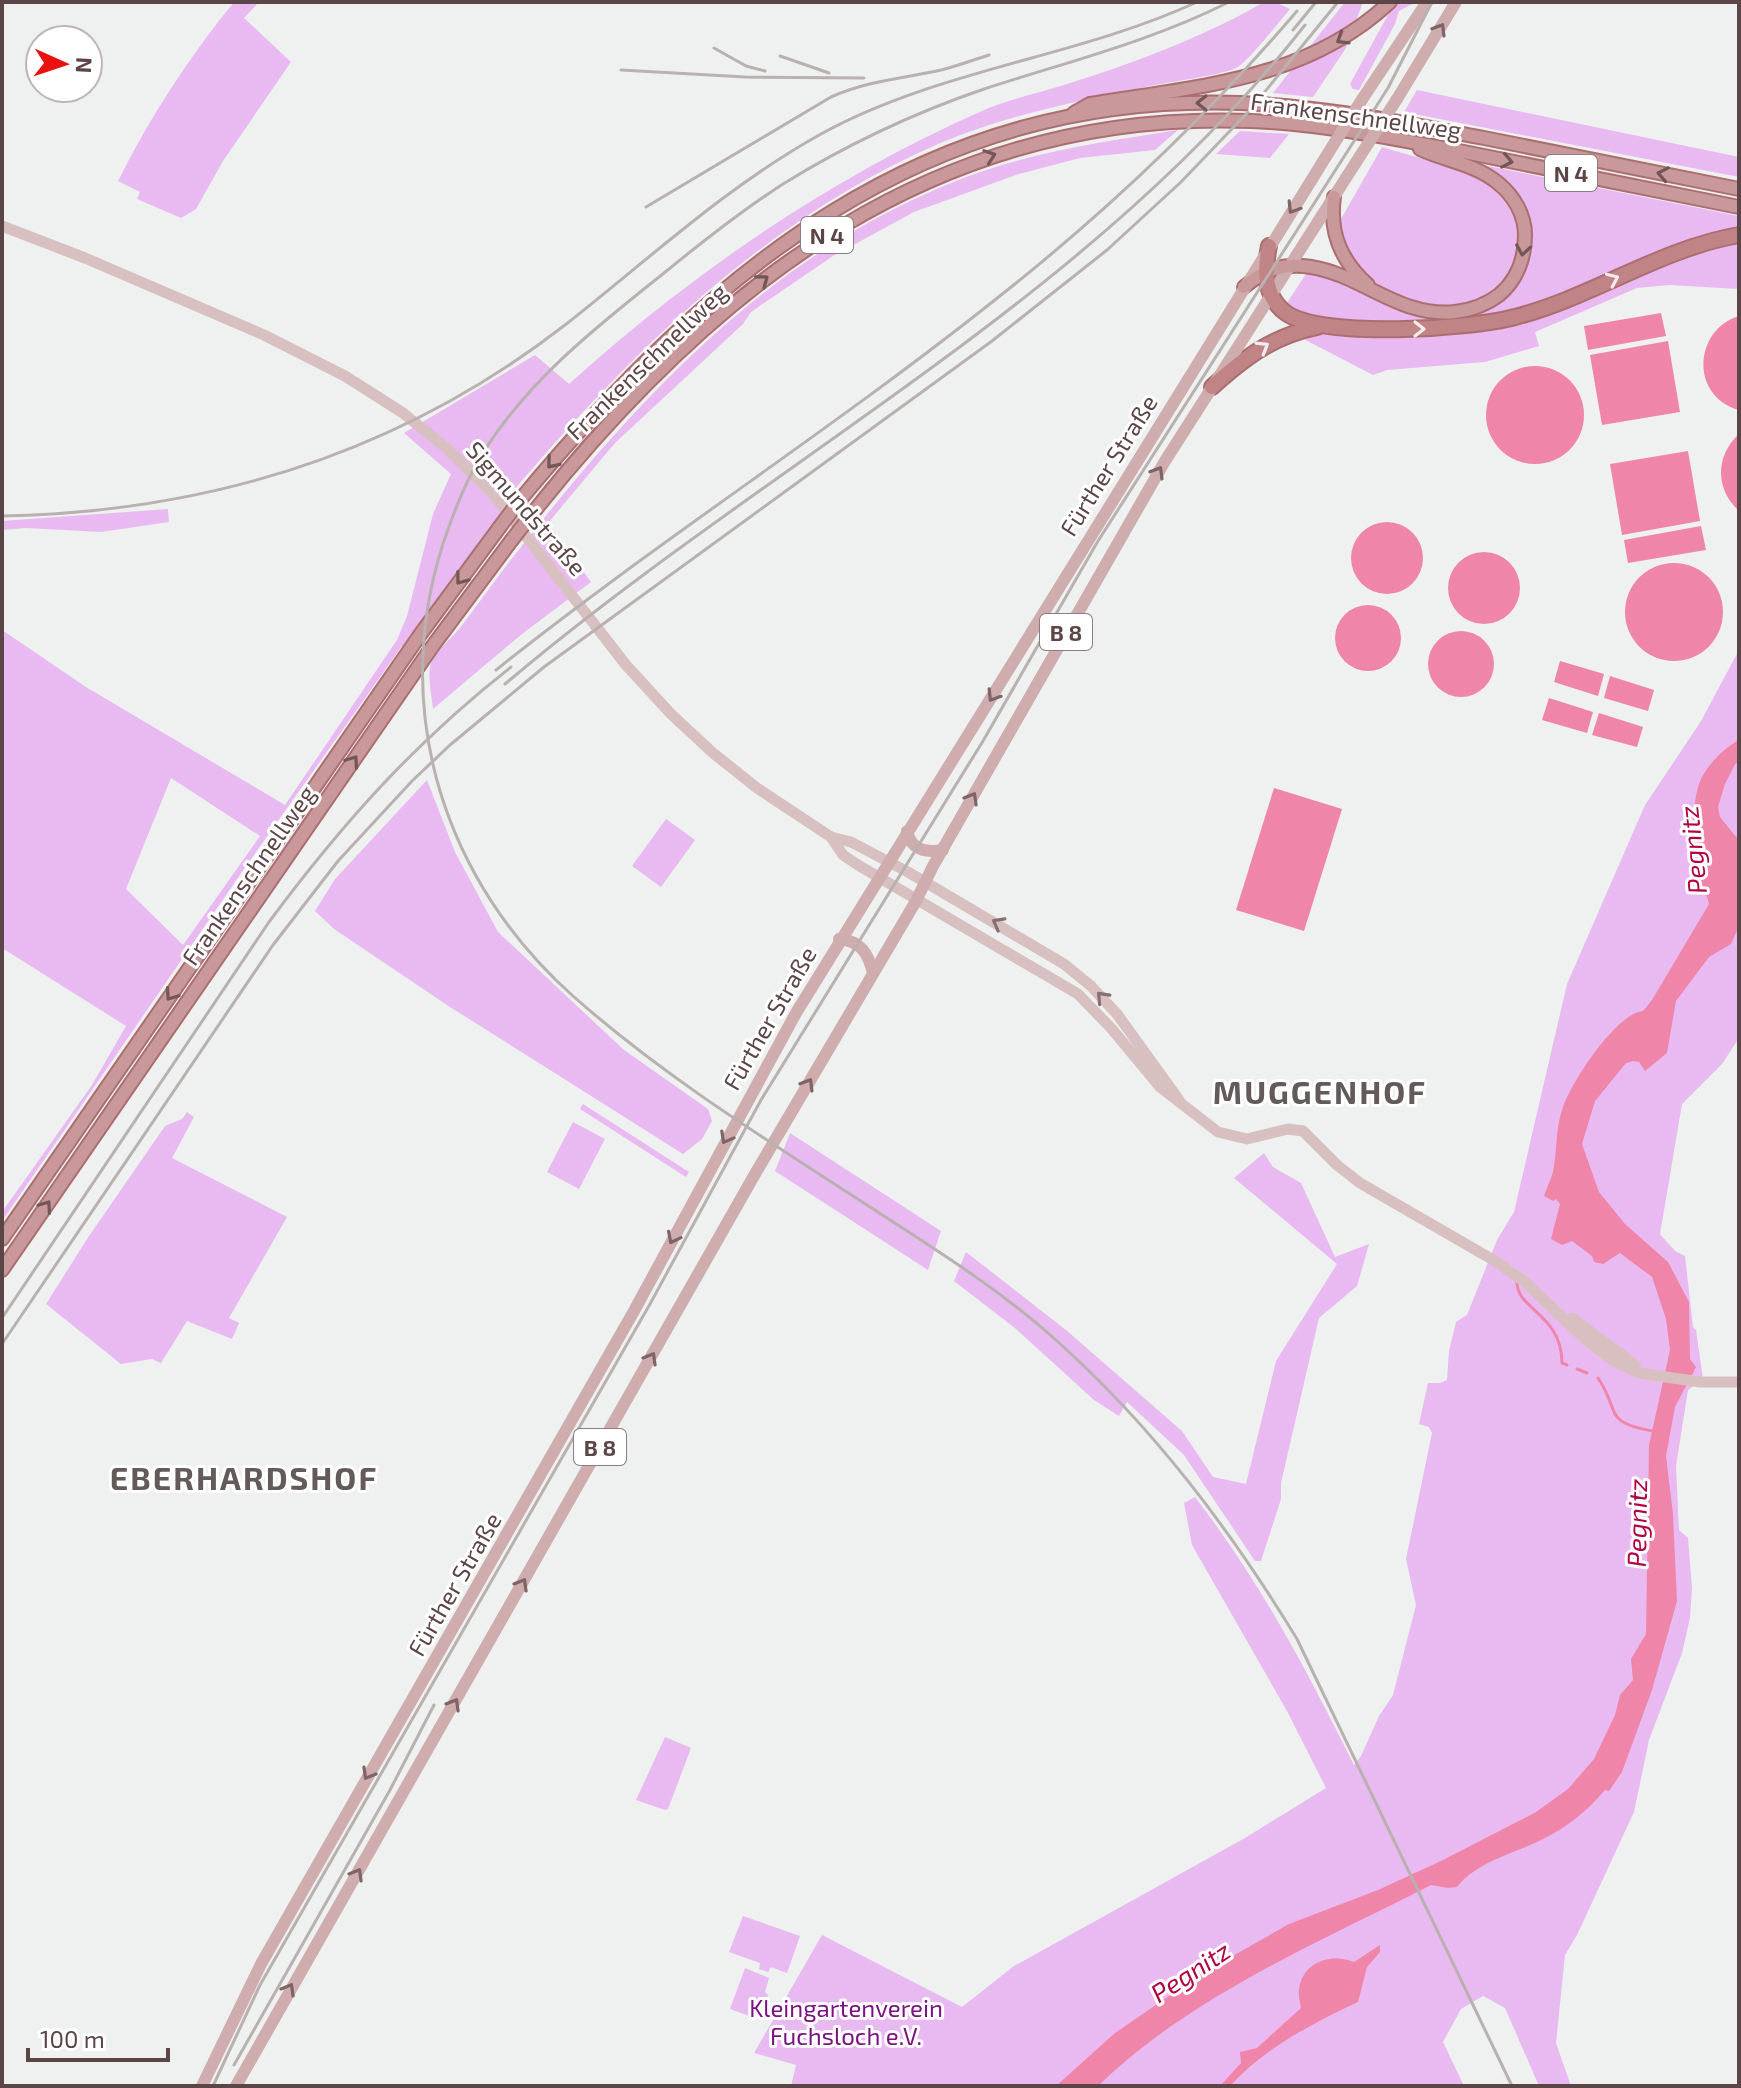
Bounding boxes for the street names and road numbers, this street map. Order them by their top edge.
street label: Frankenschnellweg [1249,86,1463,144]
road number: N 4 [1545,155,1597,191]
road number: N 4 [801,217,853,253]
street label: Frankenschnellweg [559,277,733,445]
street label: Fürther Straße [1053,389,1163,541]
street label: Sigmundstraße [461,435,593,581]
road number: B 8 [1040,614,1092,650]
street label: Frankenschnellweg [175,780,321,970]
street label: Fürther Straße [716,941,822,1095]
road number: B 8 [574,1429,626,1465]
street label: Fürther Straße [401,1507,507,1661]

